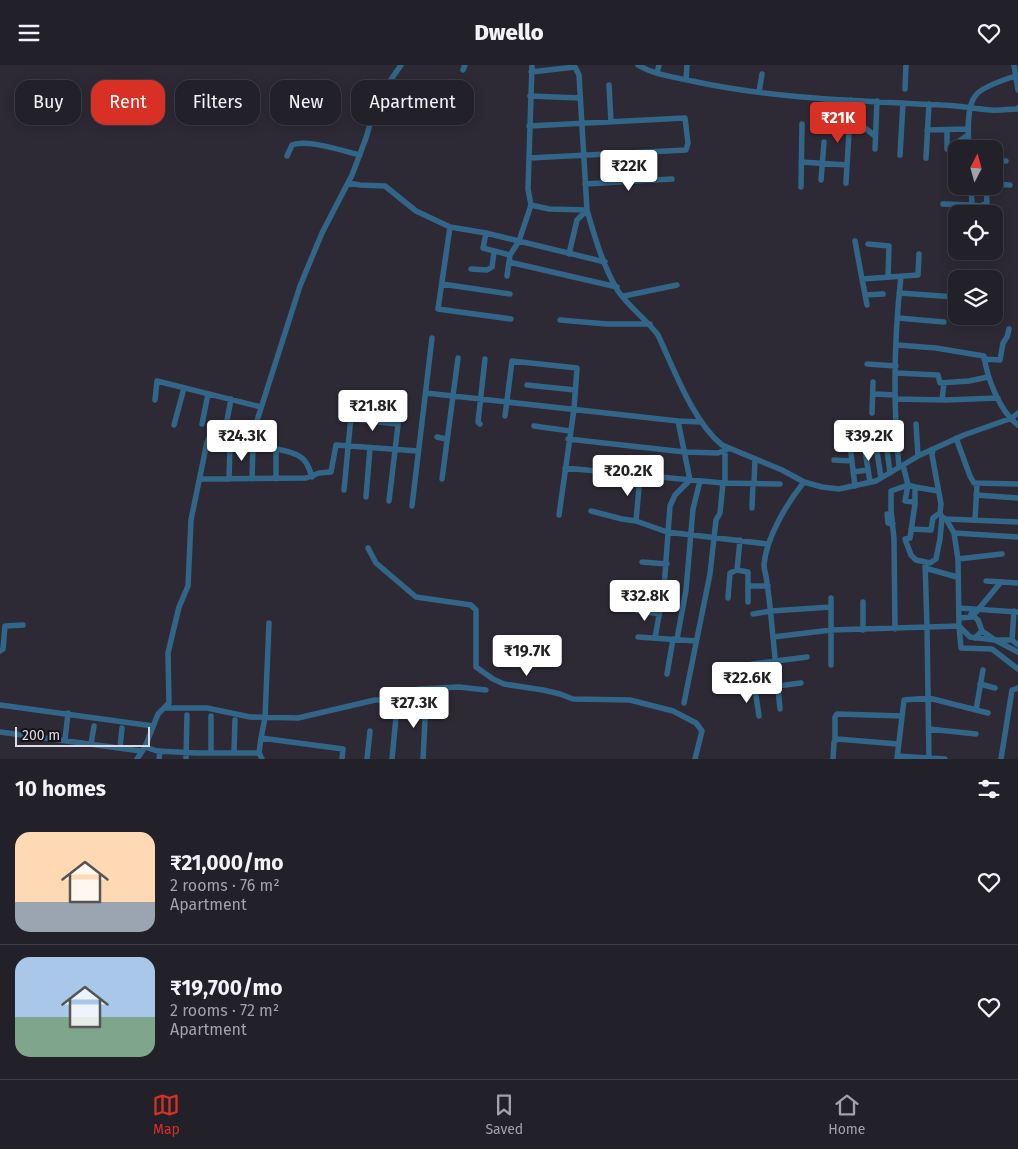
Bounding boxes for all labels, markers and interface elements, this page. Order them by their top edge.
icon: menu [15,19,43,47]
text: Dwello [474,19,544,46]
icon: heart [975,19,1003,47]
chip: Buy [15,80,81,125]
chip: Rent [91,80,165,125]
chip: Filters [175,80,260,125]
chip: New [270,80,341,125]
chip: Apartment [351,80,474,125]
pin: ₹21K [808,101,868,144]
text: ₹21K [821,108,855,127]
north arrow [948,140,1002,195]
map controls [948,140,1003,325]
pin: ₹22K [599,149,659,192]
text: ₹22K [611,156,647,175]
button: locate [948,205,1003,260]
button: layers [948,270,1003,325]
pin: ₹21.8K [332,389,414,432]
text: ₹21.8K [349,396,397,415]
pin: ₹24.3K [201,419,283,462]
pin: ₹39.2K [828,419,910,462]
text: ₹24.3K [218,426,266,445]
text: ₹39.2K [845,426,893,445]
pin: ₹20.2K [587,455,669,497]
text: ₹20.2K [604,461,652,480]
pin: ₹32.8K [604,579,686,622]
text: ₹32.8K [621,586,669,605]
pin: ₹19.7K [486,635,568,677]
text: ₹19.7K [504,641,550,660]
pin: ₹22.6K [706,661,788,704]
text: ₹22.6K [723,668,771,687]
pin: ₹27.3K [373,687,455,729]
text: ₹27.3K [391,693,437,712]
scale bar [15,724,150,747]
text: 200 m [22,727,60,744]
icon: filters [975,775,1003,803]
text: 10 homes [15,776,106,802]
text: ₹21,000/mo [170,850,283,876]
icon: home [55,852,115,912]
icon: heart [975,868,1003,896]
text: 2 rooms · 76 m² [170,876,280,895]
text: Apartment [170,895,247,914]
text: ₹19,700/mo [170,975,282,1001]
icon: home [55,977,115,1037]
icon: heart [975,993,1003,1021]
text: 2 rooms · 72 m² [170,1001,279,1020]
text: Apartment [170,1020,247,1039]
tab: Map [152,1091,180,1138]
tab: Saved [485,1091,523,1138]
tab: Home [828,1091,866,1138]

